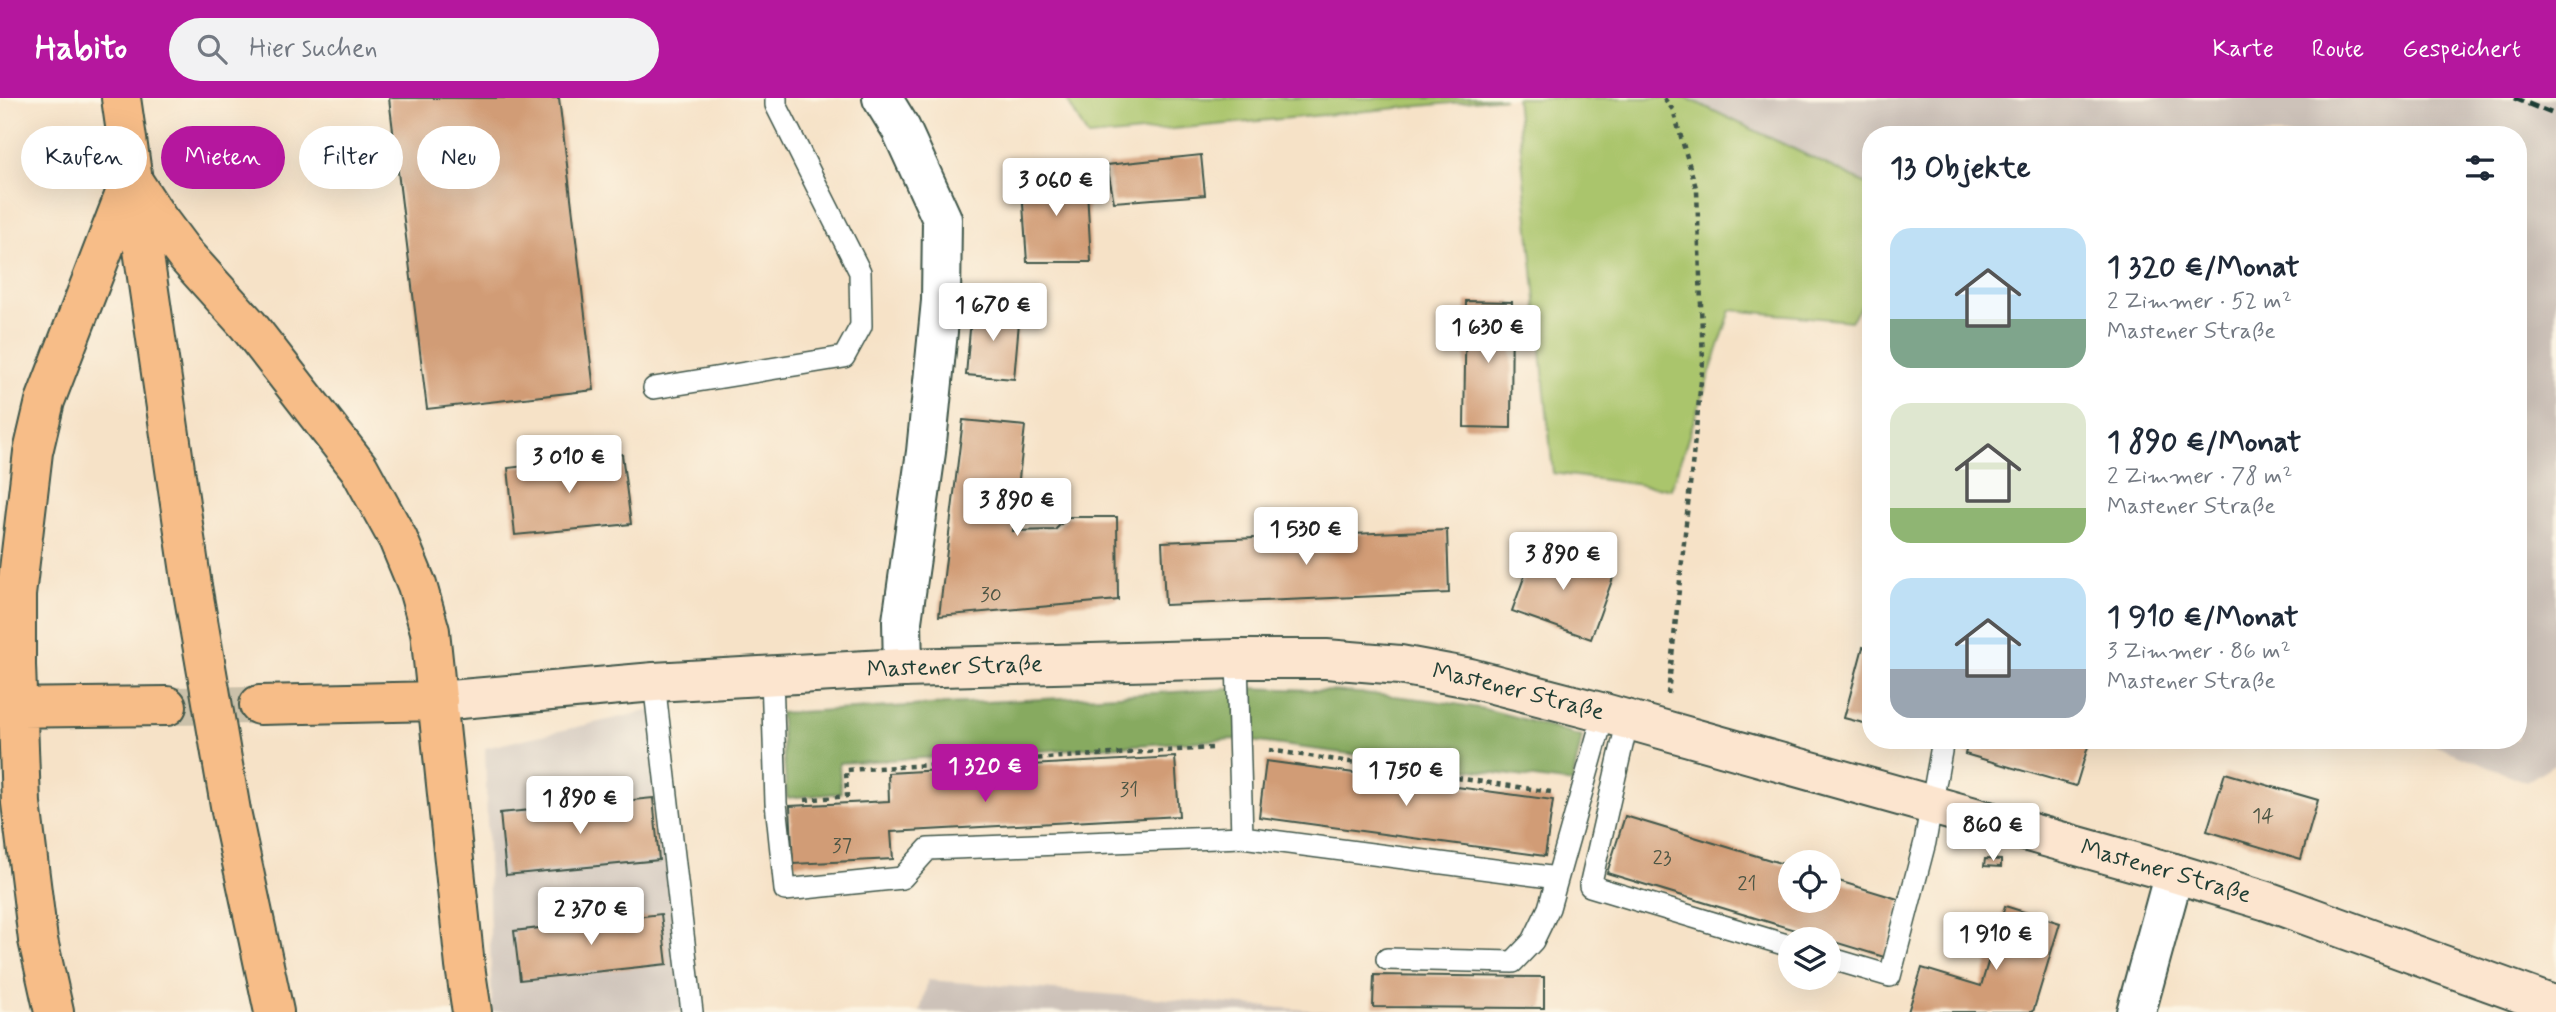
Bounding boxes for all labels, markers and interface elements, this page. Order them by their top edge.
search box [169,18,659,81]
text: Habito [35,27,127,71]
icon: search [193,30,231,68]
text: Hier suchen [249,32,378,66]
text: Karte [2212,34,2274,65]
text: Route [2312,34,2364,65]
text: Gespeichert [2402,34,2521,65]
chip: Kaufen [21,126,147,189]
chip: Mieten [161,126,285,189]
chip: Filter [299,126,403,189]
chip: Neu [417,126,500,189]
text: 13 Objekte [1890,149,2031,188]
icon: filters [2461,149,2499,187]
pin: 3 060 € [991,158,1121,218]
text: 3 060 € [1019,166,1093,196]
text: 1 320 €/Monat [2107,248,2300,287]
icon: home [1946,256,2030,340]
pin: 1 670 € [928,284,1058,343]
text: 2 Zimmer · 52 m² [2107,287,2292,317]
text: 1 670 € [955,291,1031,321]
pin: 1 630 € [1423,306,1553,365]
text: 1 630 € [1452,313,1524,343]
text: Mastener Straße [2107,317,2276,347]
text: 1 890 €/Monat [2107,423,2301,462]
icon: home [1946,431,2030,515]
pin: 3 010 € [504,436,634,495]
text: 3 010 € [533,443,605,473]
text: 2 Zimmer · 78 m² [2107,462,2292,492]
pin: 3 890 € [952,478,1082,538]
text: 3 890 € [979,486,1055,516]
text: Mastener Straße [2107,492,2276,522]
pin: 1 530 € [1241,508,1371,567]
text: 1 530 € [1270,515,1342,545]
pin: 3 890 € [1498,532,1628,592]
text: 3 890 € [1525,540,1601,570]
house number: 30 [980,581,1002,609]
text: 1 910 €/Monat [2107,598,2299,637]
icon: home [1946,606,2030,690]
text: 3 Zimmer · 86 m² [2107,637,2291,667]
street label: Mastener Straße [866,649,1043,686]
street label: Mastener Straße [1430,656,1608,728]
text: Mastener Straße [2107,667,2276,697]
pin: 1 320 € [920,744,1050,804]
pin: 1 750 € [1341,748,1471,808]
text: 1 320 € [948,752,1022,782]
text: 1 750 € [1368,756,1444,786]
pin: 1 890 € [515,776,645,836]
house number: 31 [1120,776,1138,804]
text: 1 890 € [542,784,618,814]
house number: 14 [2252,802,2274,830]
pin: 860 € [1944,804,2042,863]
text: 860 € [1963,811,2023,841]
house number: 37 [832,832,852,860]
street label: Mastener Straße [2077,832,2255,911]
house number: 23 [1652,844,1672,872]
map controls [1778,850,1841,990]
button: locate [1778,850,1841,913]
house number: 21 [1737,870,1757,898]
pin: 2 370 € [526,888,656,947]
text: 2 370 € [554,895,628,925]
pin: 1 910 € [1931,912,2061,972]
text: 1 910 € [1959,920,2033,950]
button: layers [1778,927,1841,990]

